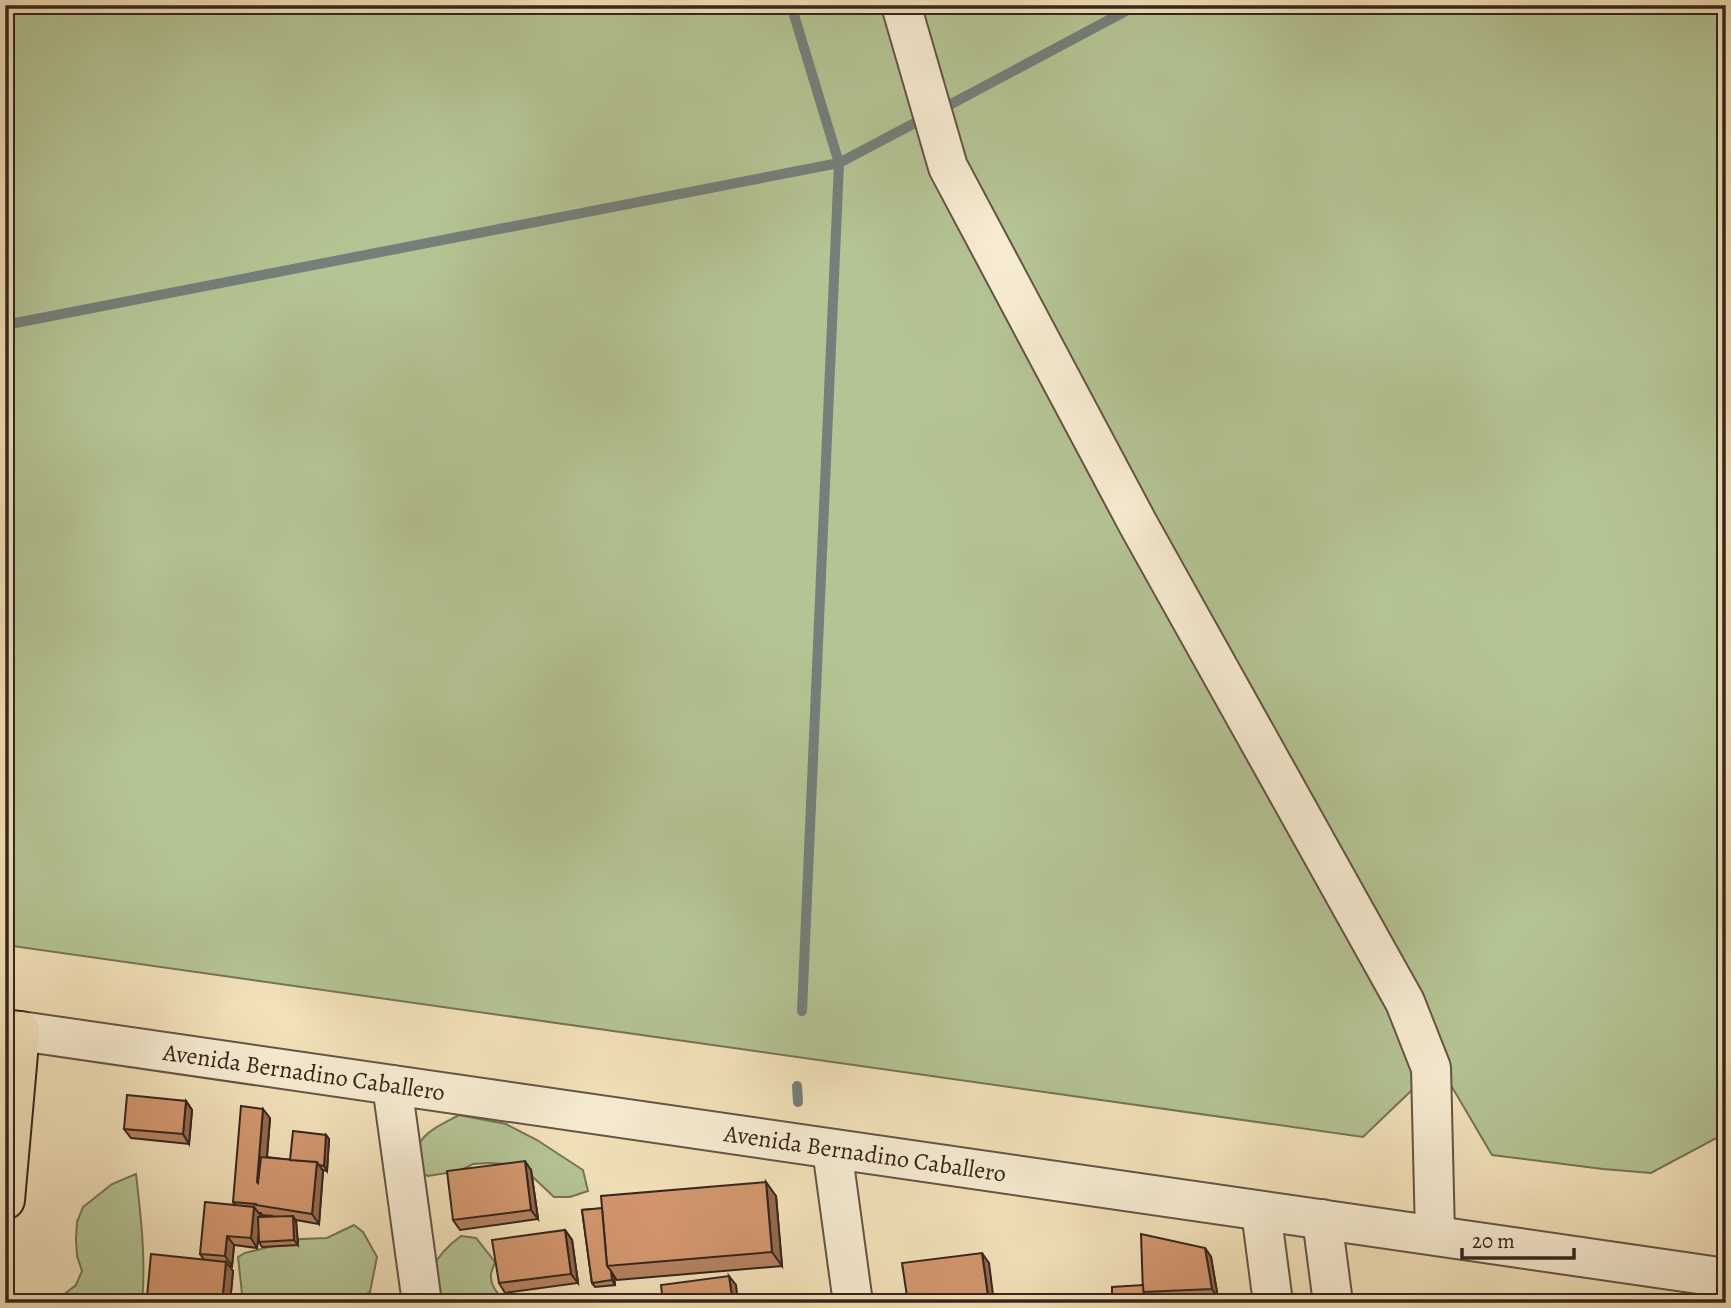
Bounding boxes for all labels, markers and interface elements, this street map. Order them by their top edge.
street label: Avenida Bernadino Caballero [160,1036,447,1108]
street label: Avenida Bernadino Caballero [721,1117,1008,1190]
scale bar [1462,1217,1574,1261]
text: 20 m [1472,1227,1515,1255]

